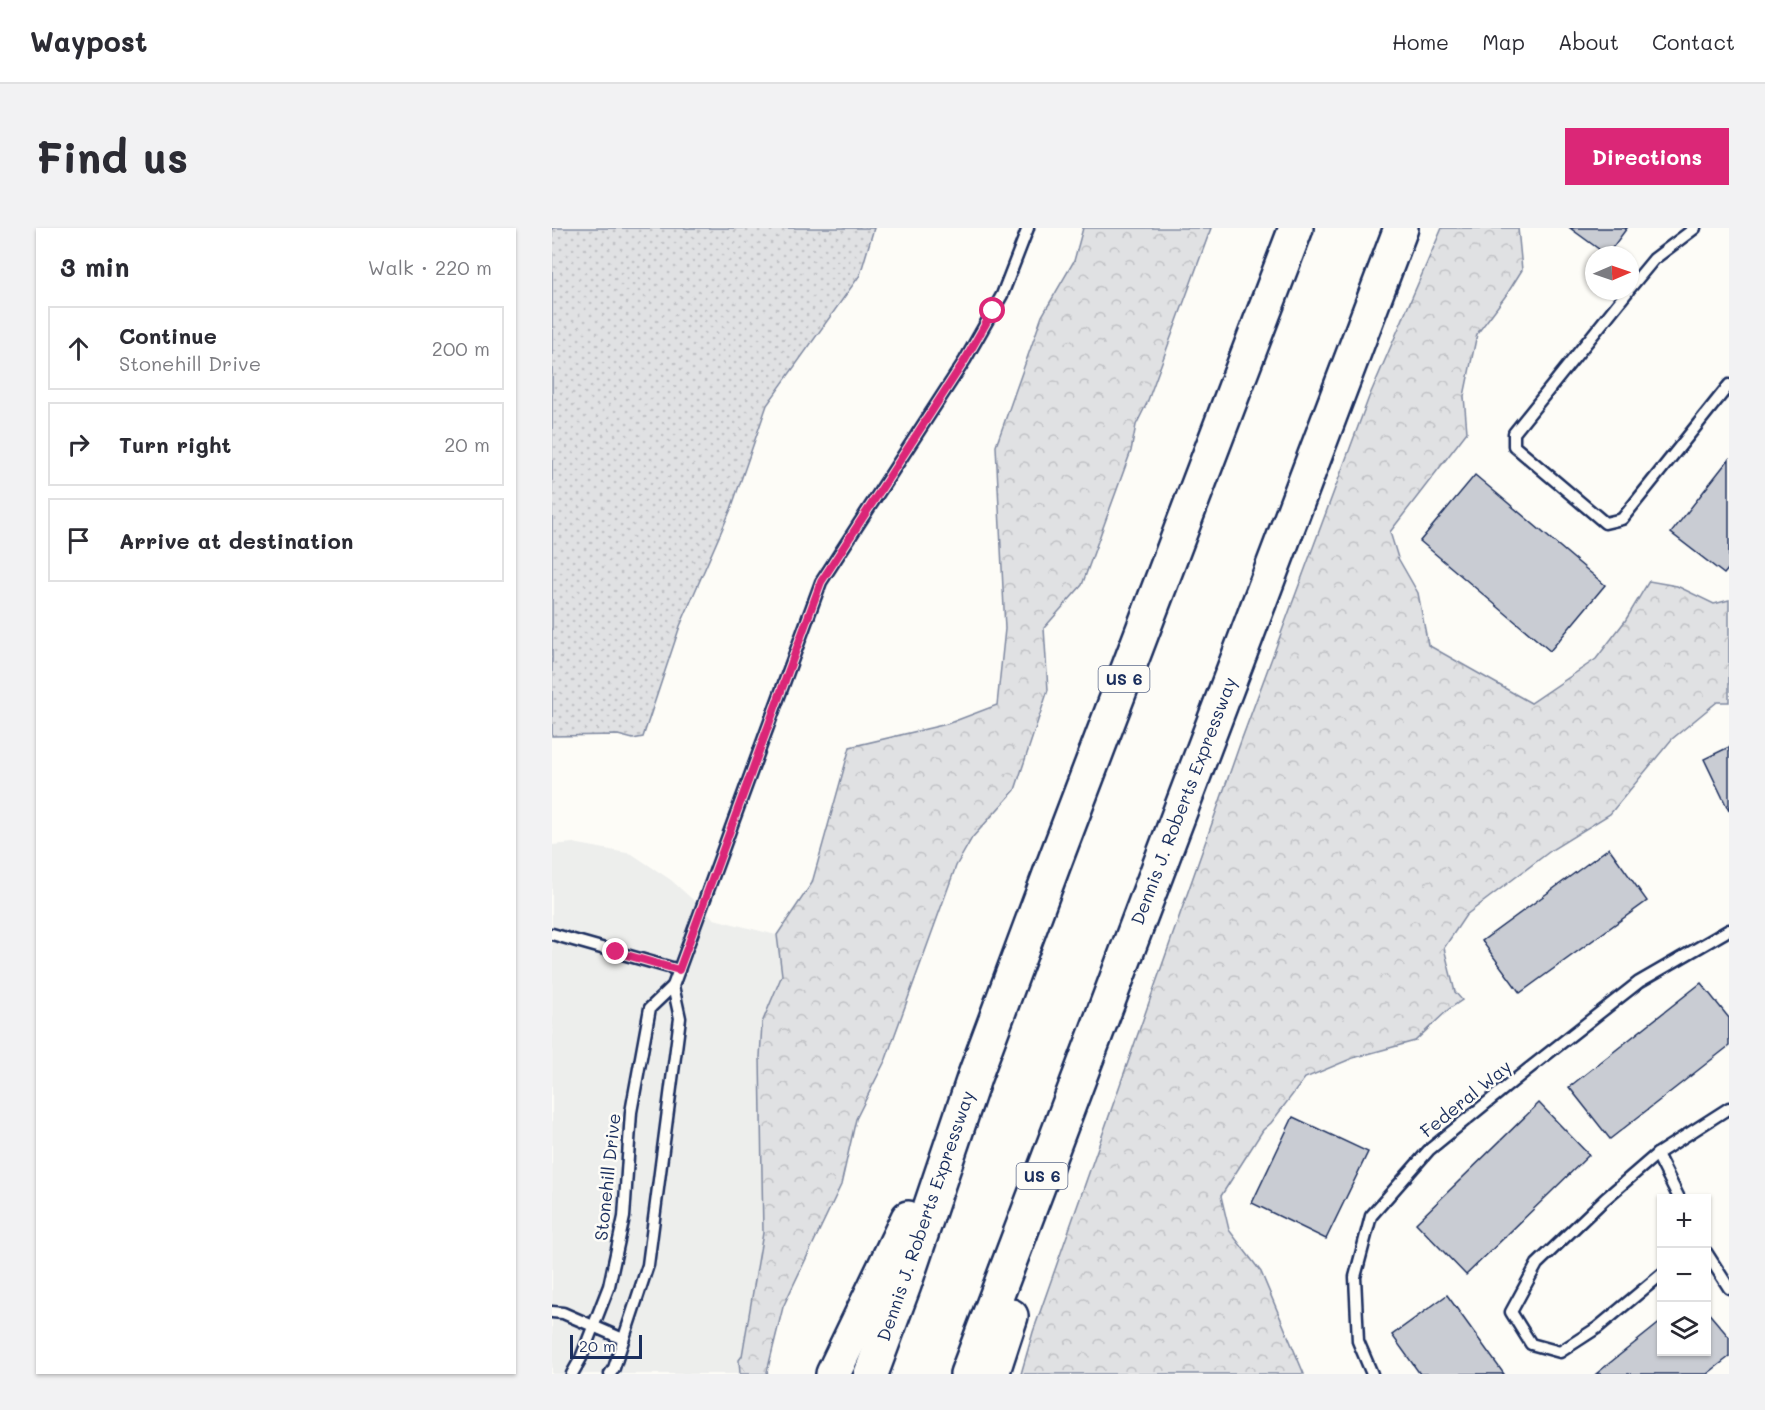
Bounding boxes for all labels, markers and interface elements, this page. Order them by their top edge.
text: Waypost [30,23,147,59]
text: Home [1392,28,1449,55]
text: Map [1482,28,1525,55]
text: About [1558,28,1619,55]
text: Contact [1652,28,1735,55]
button: Directions [1565,128,1729,185]
text: Find us [36,129,188,184]
north arrow [1585,246,1639,300]
text: 3 min [60,250,129,284]
text: Walk · 220 m [368,254,492,280]
route start [979,297,1005,323]
text: Continue [119,321,217,350]
icon: ahead [62,332,95,365]
text: 200 m [432,335,490,361]
text: Stonehill Drive [119,350,261,376]
icon: right [62,428,95,461]
text: Turn right [119,430,231,459]
text: 20 m [444,431,490,457]
icon: arrive [62,524,95,557]
text: Arrive at destination [119,526,354,555]
road number: US 6 [1098,666,1150,692]
street label: Dennis J. Roberts Expressway [1125,673,1241,928]
route end [602,938,628,964]
street label: Federal Way [1415,1054,1516,1142]
street label: Dennis J. Roberts Expressway [871,1087,979,1344]
street label: Stonehill Drive [588,1112,626,1242]
road number: US 6 [1016,1163,1068,1189]
map controls [1657,1194,1711,1356]
button: + [1657,1194,1711,1248]
button: − [1657,1248,1711,1302]
button: layers [1657,1302,1711,1356]
scale bar [570,1332,642,1360]
text: 20 m [579,1335,616,1356]

